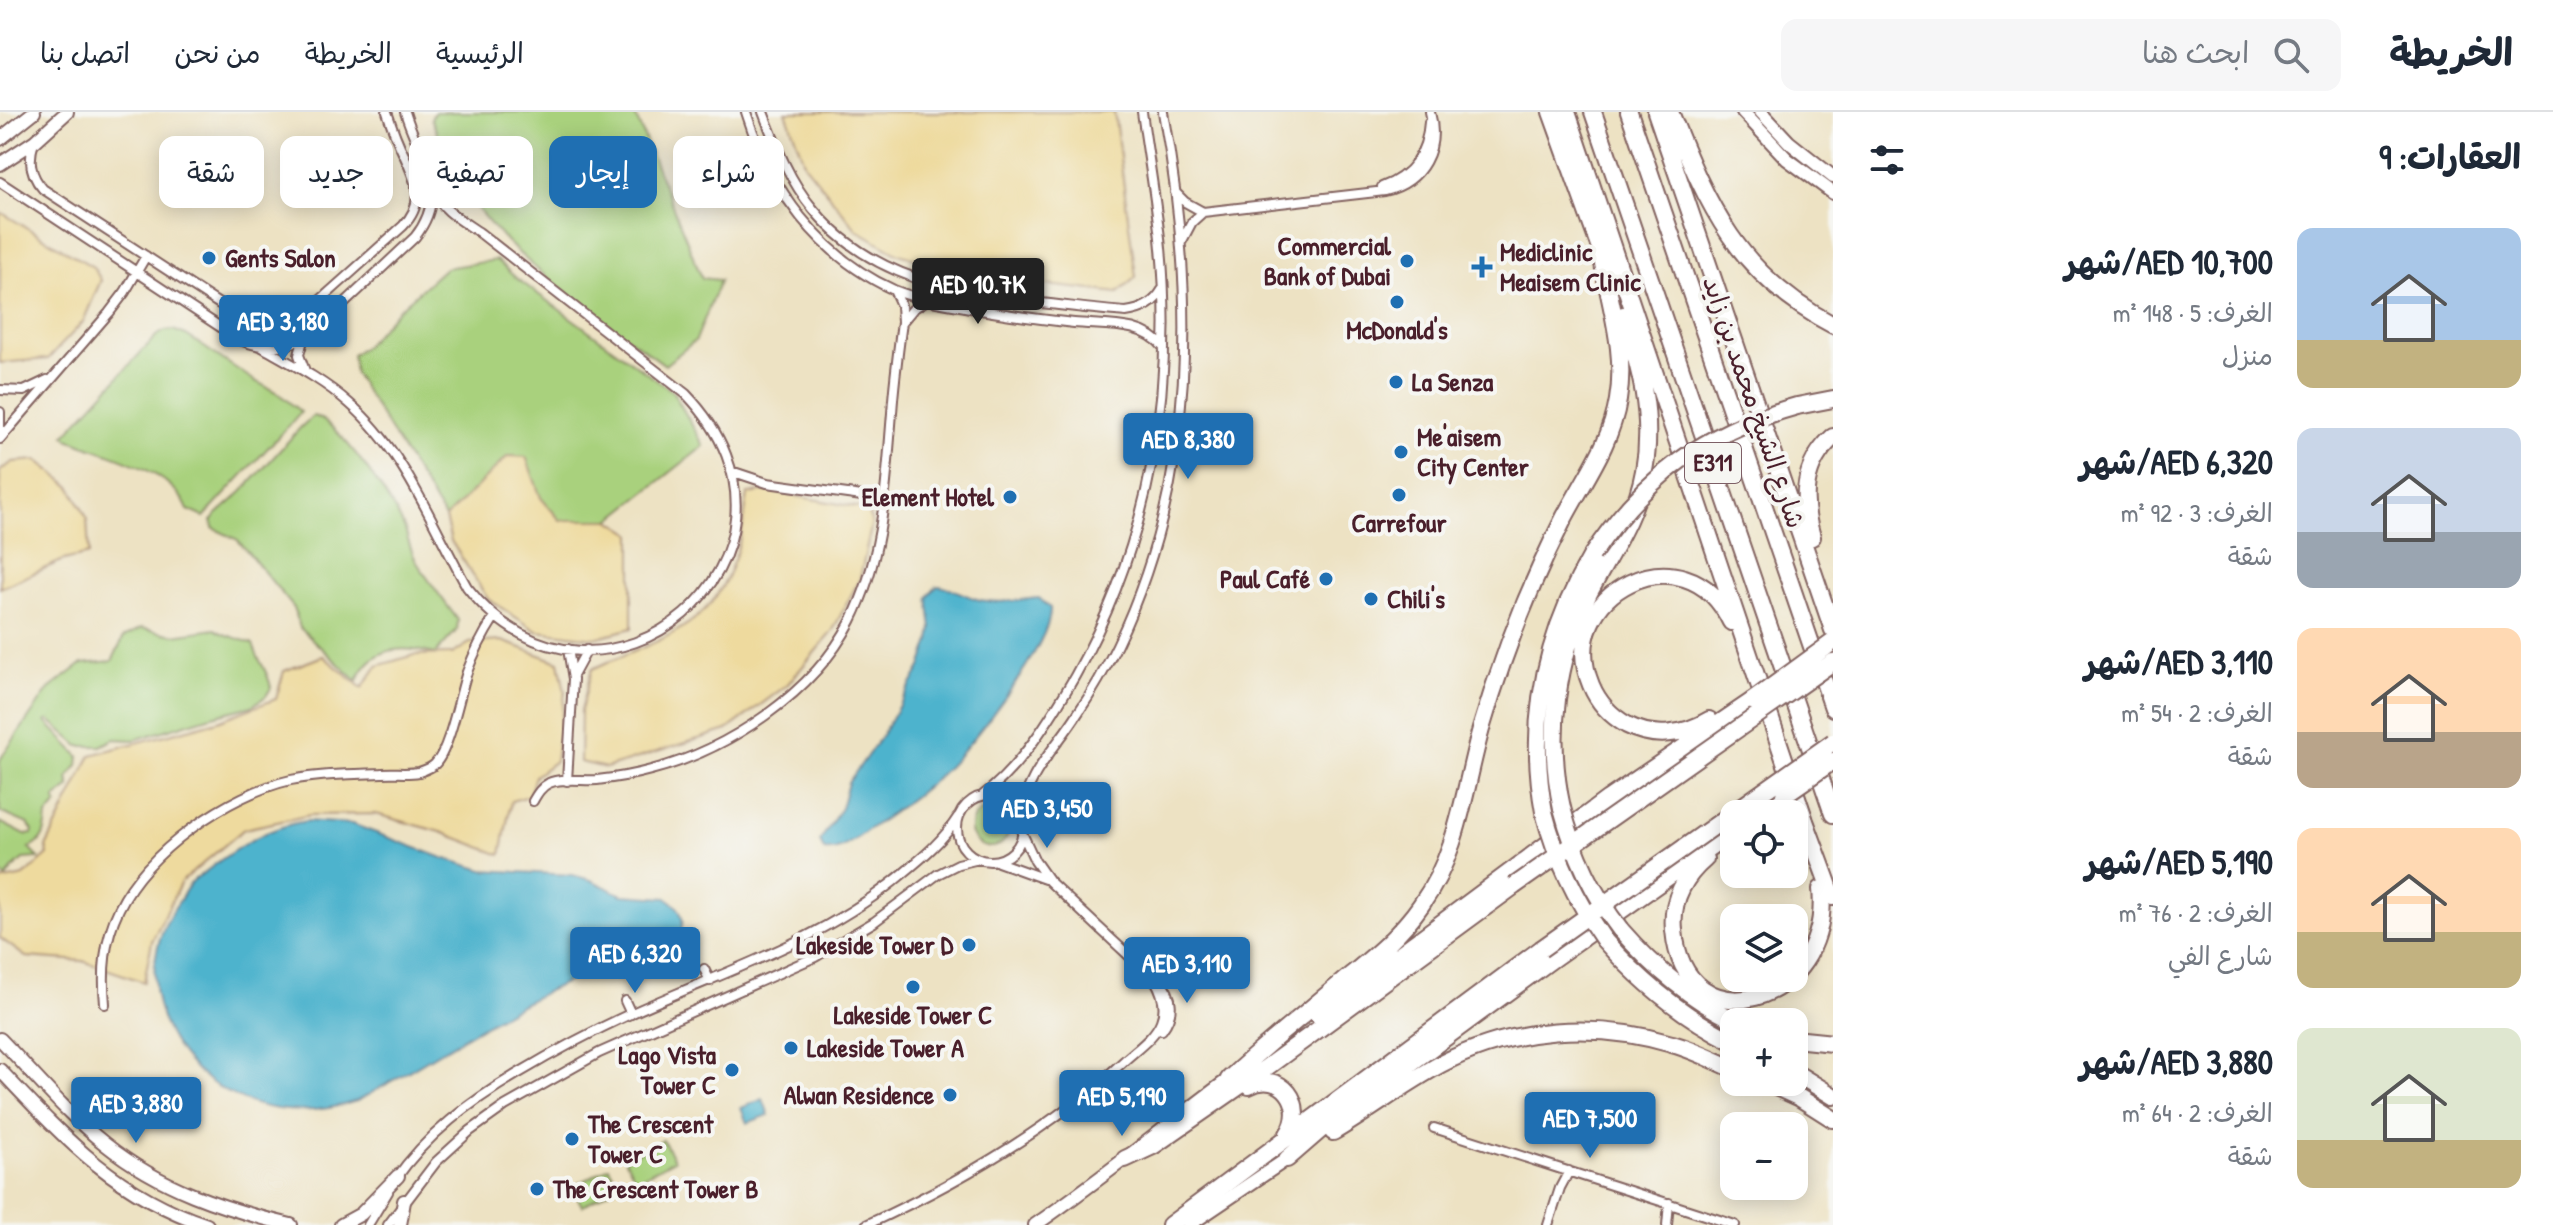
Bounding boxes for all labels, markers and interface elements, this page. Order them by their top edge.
search box [1781,19,2341,91]
text: الخريطة [2389,26,2513,78]
text: ابحث هنا [2142,32,2249,72]
icon: search [2269,33,2313,77]
text: اتصل بنا [40,34,130,72]
text: من نحن [174,34,261,72]
text: الخريطة [305,34,392,72]
text: الرئيسية [436,34,524,72]
text: العقارات: 9 [2379,134,2521,180]
chip: شقة [159,136,264,208]
chip: جديد [280,136,393,208]
chip: تصفية [409,136,533,208]
chip: إيجار [549,136,657,208]
chip: شراء [673,136,784,208]
icon: filters [1865,138,1909,182]
place label: Commercial Bank of Dubai [1264,228,1392,293]
place label: Mediclinic Meaisem Clinic [1500,234,1641,299]
text: AED 10,700/شهر [2065,239,2273,285]
place label: Gents Salon [225,240,336,275]
marker: Gents Salon [200,249,218,267]
marker: Commercial Bank of Dubai [1398,252,1416,270]
marker: Mediclinic Meaisem Clinic [1471,256,1493,278]
pin: AED 10.7K [886,258,1070,326]
icon: home [2361,260,2457,356]
text: AED 10.7K [930,266,1026,301]
street label: شارع الشيخ محمد بن زايد [1694,271,1814,533]
marker: McDonald's [1388,293,1406,311]
pin: AED 3,180 [191,295,375,363]
text: الغرف: 5 · 148 m² [2113,295,2273,330]
text: AED 3,180 [237,303,329,338]
place label: McDonald's [1346,312,1448,347]
text: منزل [2222,338,2273,373]
place label: La Senza [1412,364,1494,399]
marker: La Senza [1387,373,1405,391]
pin: AED 8,380 [1096,413,1280,481]
place label: Me'aisem City Center [1417,419,1530,485]
text: AED 8,380 [1141,421,1235,456]
text: AED 6,320/شهر [2080,439,2273,485]
marker: Me'aisem City Center [1392,443,1410,461]
road number: E311 [1685,443,1741,483]
icon: home [2361,460,2457,556]
place label: Element Hotel [862,479,995,514]
marker: Carrefour [1390,486,1408,504]
marker: Element Hotel [1001,488,1019,506]
text: الغرف: 3 · 92 m² [2121,495,2273,530]
place label: Carrefour [1351,505,1448,540]
text: شقة [2228,538,2273,573]
place label: Paul Café [1220,561,1311,596]
marker: Paul Café [1317,570,1335,588]
place label: Chili's [1387,581,1445,616]
marker: Chili's [1362,590,1380,608]
text: AED 3,110/شهر [2084,639,2273,685]
icon: home [2361,660,2457,756]
text: الغرف: 2 · 54 m² [2121,695,2273,730]
text: شقة [2228,738,2273,773]
pin: AED 3,450 [955,782,1139,850]
text: AED 3,450 [1001,790,1093,825]
map controls [1720,800,1808,1200]
button: locate [1720,800,1808,888]
text: AED 5,190/شهر [2085,839,2273,885]
icon: home [2361,860,2457,956]
text: الغرف: 2 · 76 m² [2119,895,2273,930]
button: layers [1720,904,1808,992]
pin: AED 6,320 [543,927,727,995]
place label: Lakeside Tower D [796,927,954,962]
text: AED 6,320 [588,935,682,970]
marker: Lakeside Tower D [960,936,978,954]
pin: AED 3,110 [1095,937,1279,1005]
text: شارع الفي [2168,938,2273,973]
text: AED 3,110 [1142,945,1232,980]
marker: Lakeside Tower C [904,978,922,996]
place label: Lakeside Tower C [834,997,992,1032]
button: + [1720,1008,1808,1096]
place label: Lakeside Tower A [807,1030,964,1065]
place label: Lago Vista Tower C [619,1037,717,1102]
marker: Lakeside Tower A [782,1039,800,1057]
text: AED 3,880/شهر [2080,1039,2273,1085]
icon: home [2361,1060,2457,1156]
marker: Lago Vista Tower C [723,1061,741,1079]
pin: AED 5,190 [1030,1070,1214,1138]
pin: AED 3,880 [44,1077,228,1145]
place label: Alwan Residence [784,1077,935,1112]
text: AED 5,190 [1077,1078,1167,1113]
text: AED 3,880 [89,1085,183,1120]
marker: Alwan Residence [941,1086,959,1104]
pin: AED 7,500 [1498,1092,1682,1160]
text: الغرف: 2 · 64 m² [2122,1095,2273,1130]
text: AED 7,500 [1543,1100,1637,1135]
place label: The Crescent Tower C [587,1106,714,1171]
button: − [1720,1112,1808,1200]
marker: The Crescent Tower C [563,1130,581,1148]
text: شقة [2228,1138,2273,1173]
place label: The Crescent Tower B [552,1171,758,1206]
marker: The Crescent Tower B [528,1180,546,1198]

